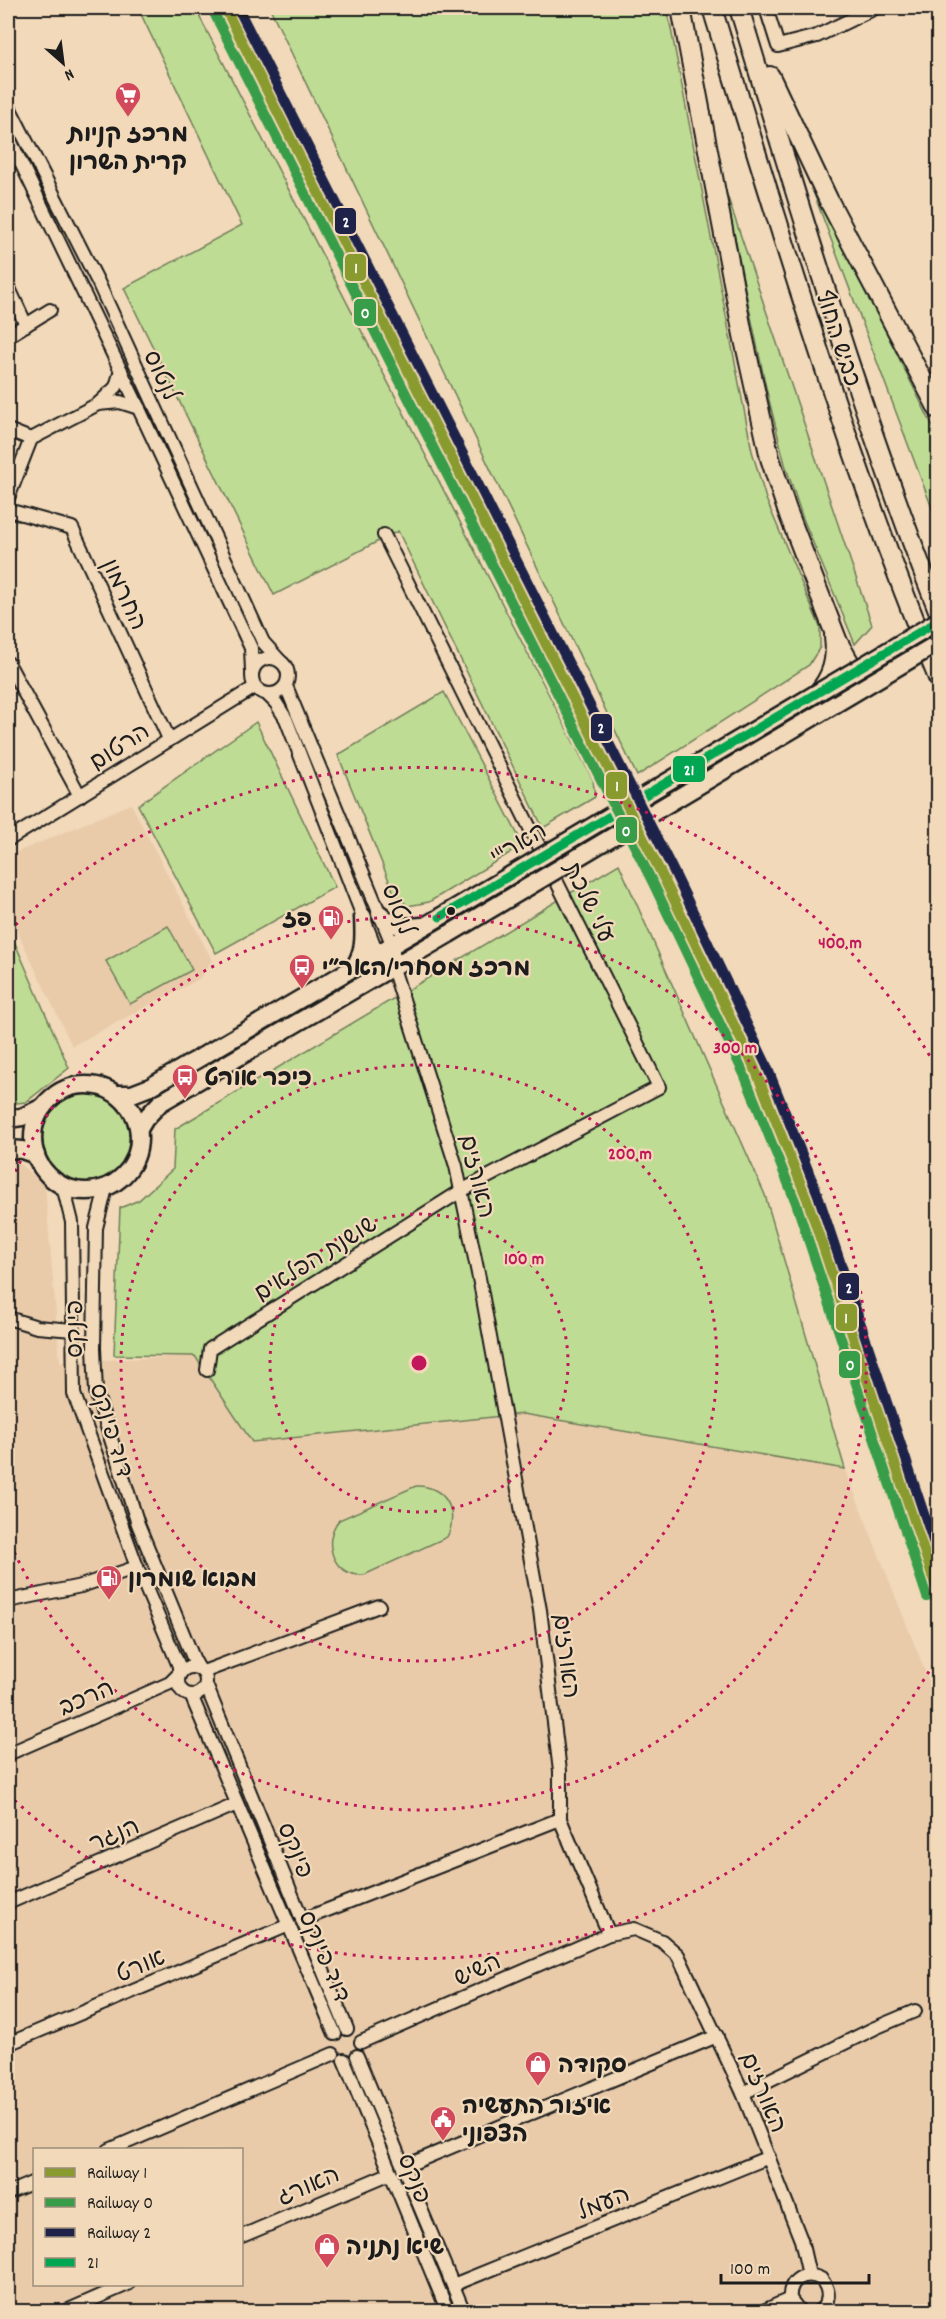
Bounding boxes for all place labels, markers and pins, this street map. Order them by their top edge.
supermarket icon: מרכז קניות קרית השרון [113,80,143,118]
place label: מרכז קניות קרית השרון [66,119,188,181]
fuel station icon: פז [316,903,346,941]
place label: פז [282,904,312,938]
unlabelled marker [445,905,457,917]
bus stop icon: מרכז מסחרי/האר״י [287,952,317,990]
place label: מרכז מסחרי/האר״י [322,953,530,987]
bus stop icon: כיכר אורט [170,1062,200,1100]
place label: כיכר אורט [204,1063,312,1097]
centre of rings [409,1353,429,1373]
fuel station icon: מבוא שומרון [94,1563,124,1601]
place label: מבוא שומרון [128,1564,257,1598]
shop icon: סקודה [523,2049,553,2087]
place label: סקודה [558,2050,627,2084]
place label: איזור התעשיה הצפוני [462,2091,611,2153]
public building icon: איזור התעשיה הצפוני [428,2104,458,2142]
shop icon: שיא נתניה [312,2231,342,2269]
place label: שיא נתניה [346,2232,444,2266]

